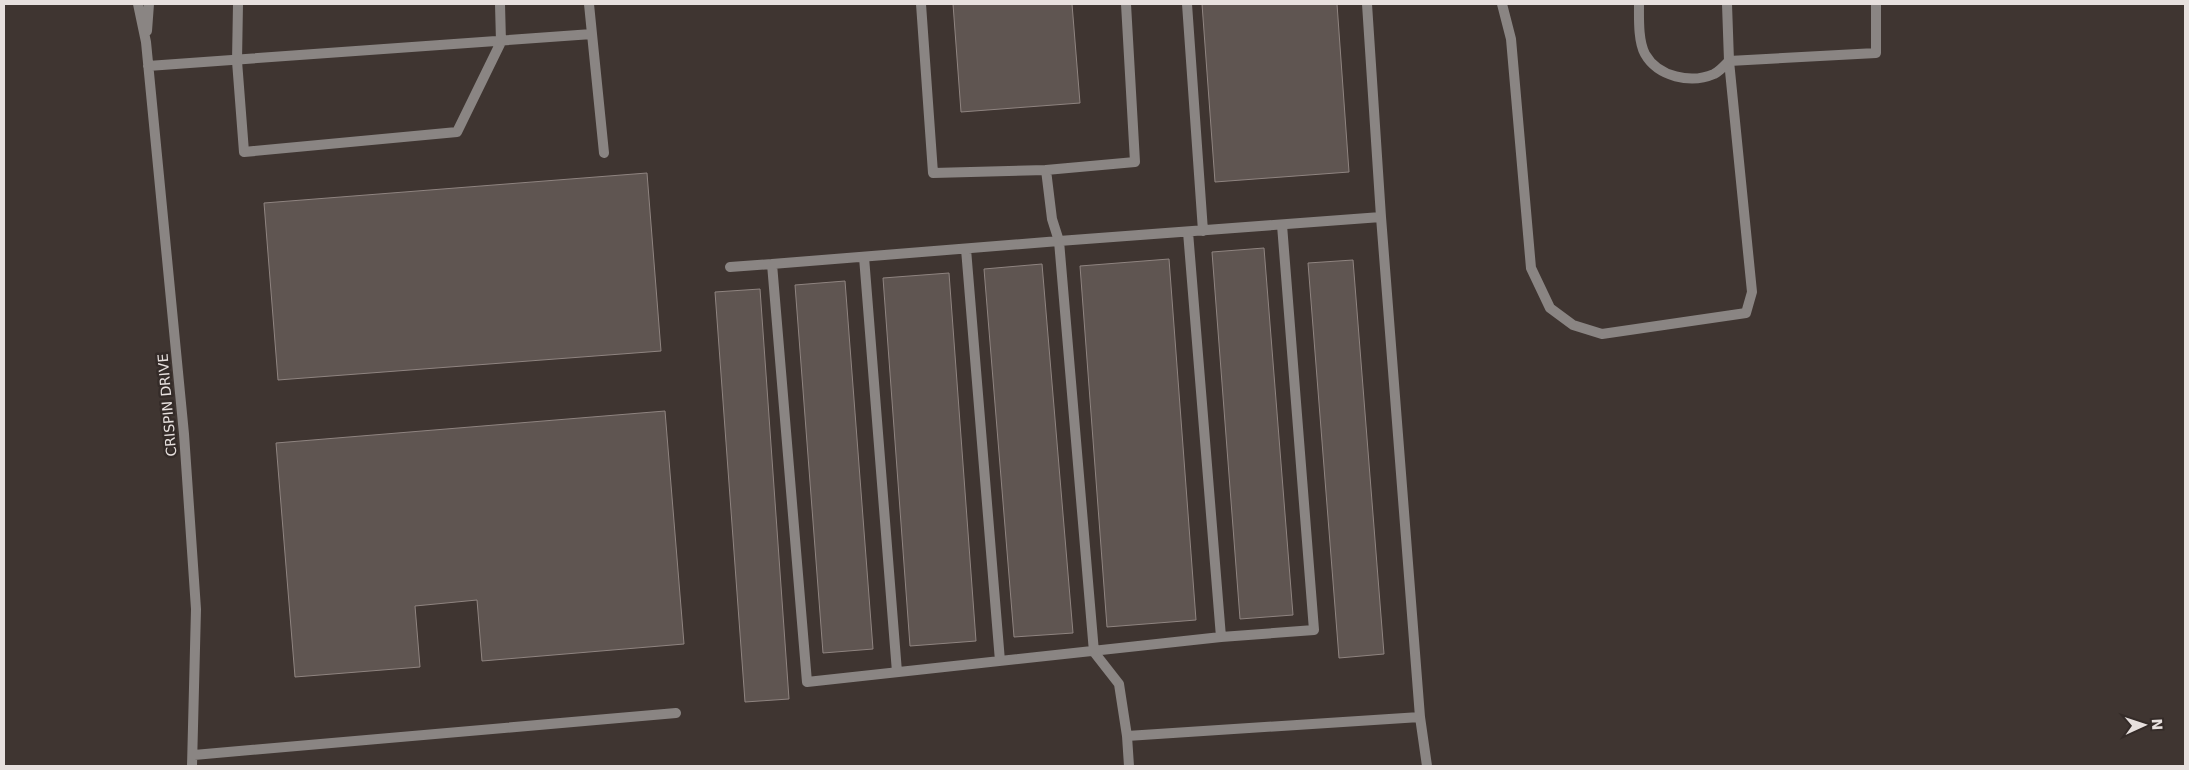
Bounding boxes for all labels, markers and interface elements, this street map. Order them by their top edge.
street label: CRISPIN DRIVE [155,353,179,457]
north arrow [2119,700,2169,750]
text: N [2149,718,2165,731]

